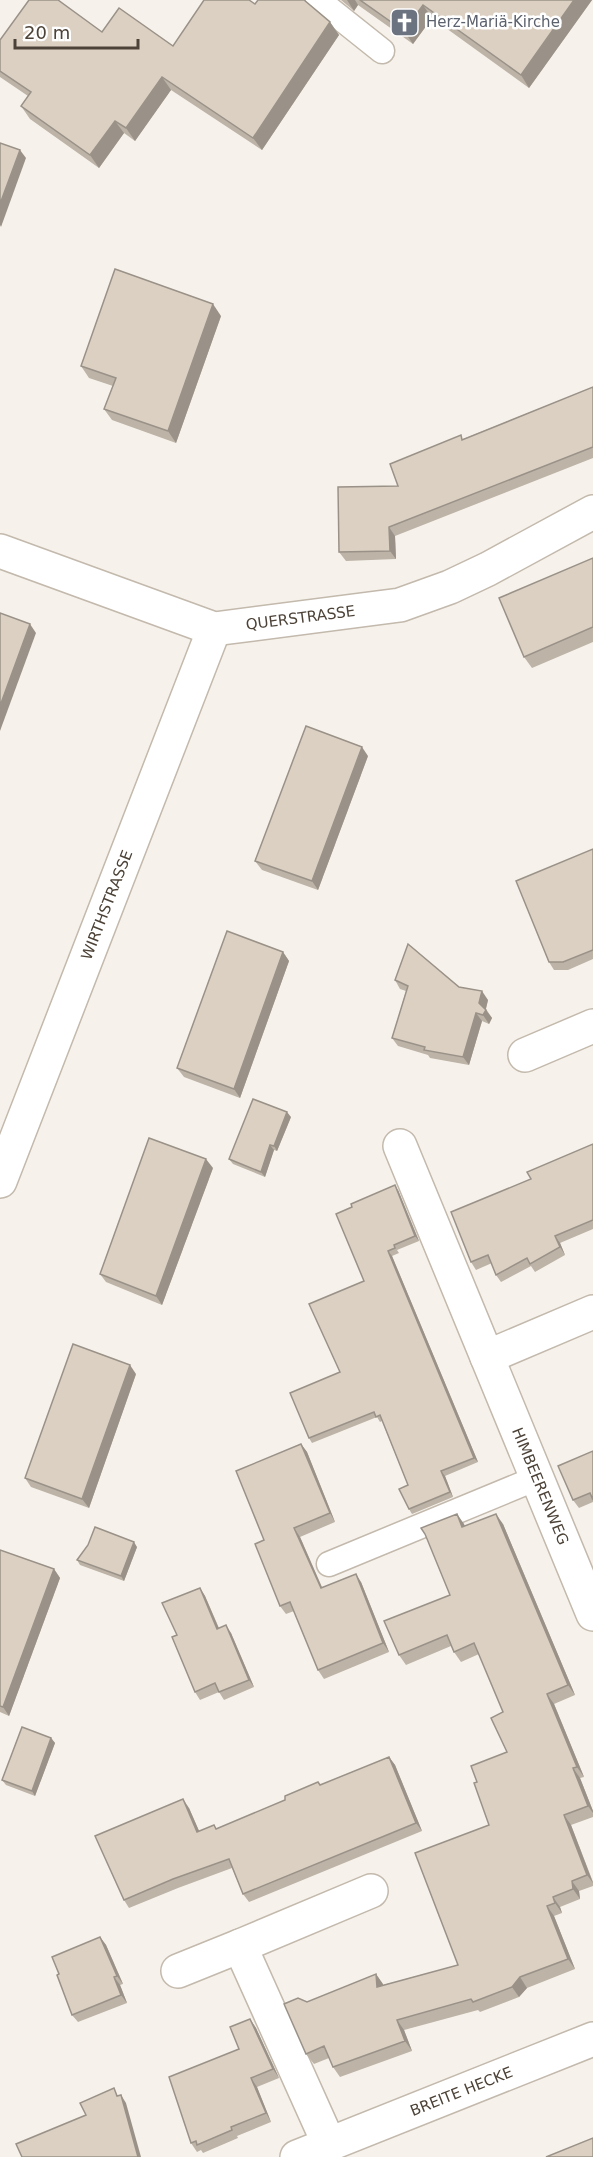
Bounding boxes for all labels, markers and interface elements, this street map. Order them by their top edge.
church icon: Herz-Mariä-Kirche [389,6,421,38]
scale bar [15,12,138,50]
place label: Herz-Mariä-Kirche [426,13,560,31]
text: 20 m [24,22,70,43]
street label: QUERSTRASSE [245,602,356,634]
street label: WIRTHSTRASSE [78,847,136,963]
street label: HIMBEERENWEG [508,1425,572,1547]
street label: BREITE HECKE [408,2063,515,2120]

